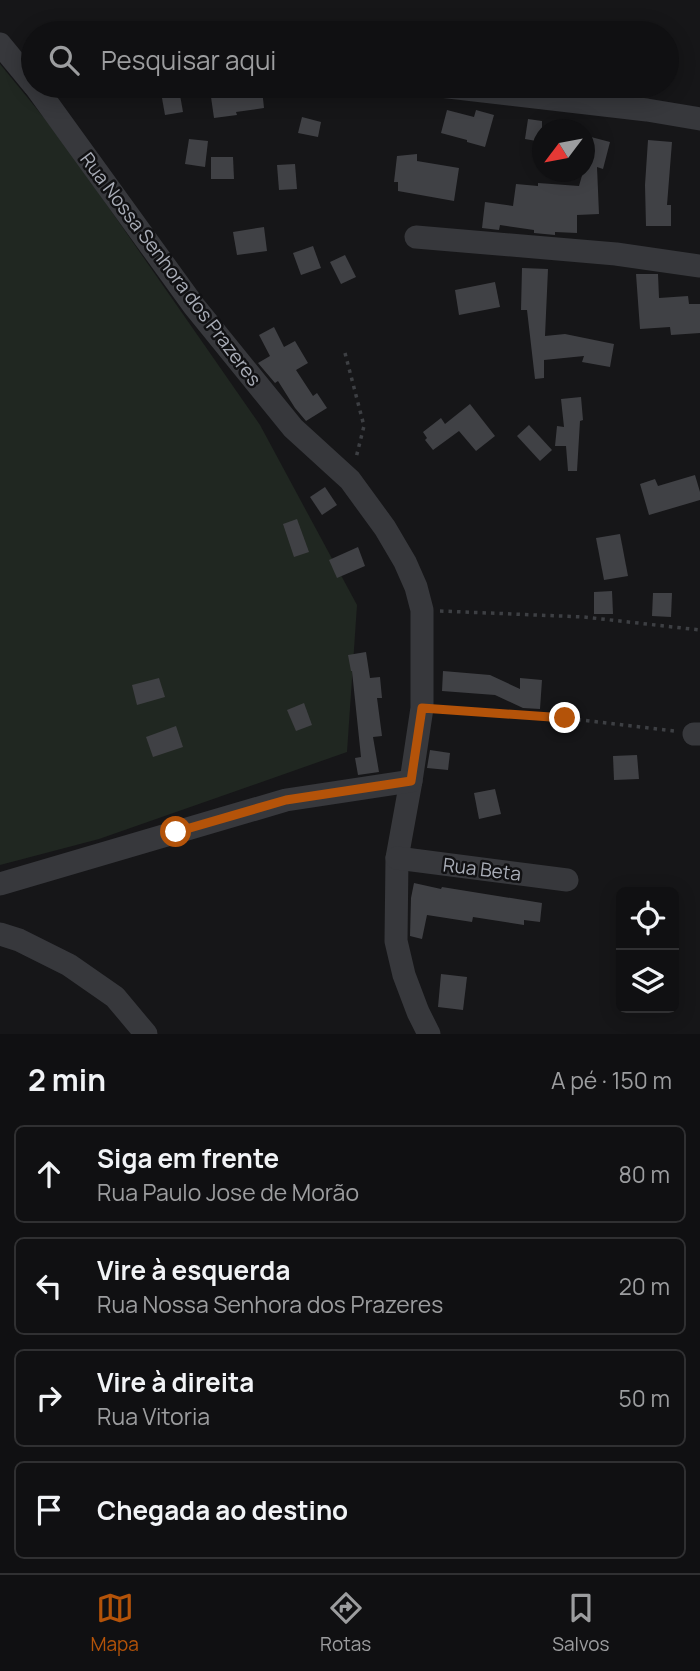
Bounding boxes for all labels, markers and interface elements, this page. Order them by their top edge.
search box [21,21,679,98]
icon: search [45,41,83,79]
text: Pesquisar aqui [101,42,276,78]
north arrow [532,119,595,182]
street label: Rua Nossa Senhora dos Prazeres [75,147,267,391]
route end [549,702,580,733]
route start [160,816,191,847]
street label: Rua Beta [441,851,523,887]
map controls [616,887,679,1013]
button: locate [616,887,679,950]
button: layers [616,950,679,1013]
text: 2 min [28,1059,106,1100]
text: A pé · 150 m [551,1064,672,1096]
text: Siga em frente [97,1140,279,1176]
icon: ahead [30,1155,68,1193]
text: 80 m [619,1158,670,1190]
text: Rua Paulo Jose de Morão [97,1176,359,1208]
text: Vire à esquerda [97,1252,290,1288]
icon: left [30,1267,68,1305]
text: 20 m [619,1270,670,1302]
text: Rua Nossa Senhora dos Prazeres [97,1288,443,1320]
text: Vire à direita [97,1364,254,1400]
icon: right [30,1379,68,1417]
text: 50 m [619,1382,670,1414]
text: Rua Vitoria [97,1400,210,1432]
icon: arrive [30,1491,68,1529]
text: Chegada ao destino [97,1492,348,1528]
tab: Mapa [91,1589,139,1657]
tab: Rotas [320,1589,371,1657]
tab: Salvos [552,1589,609,1657]

